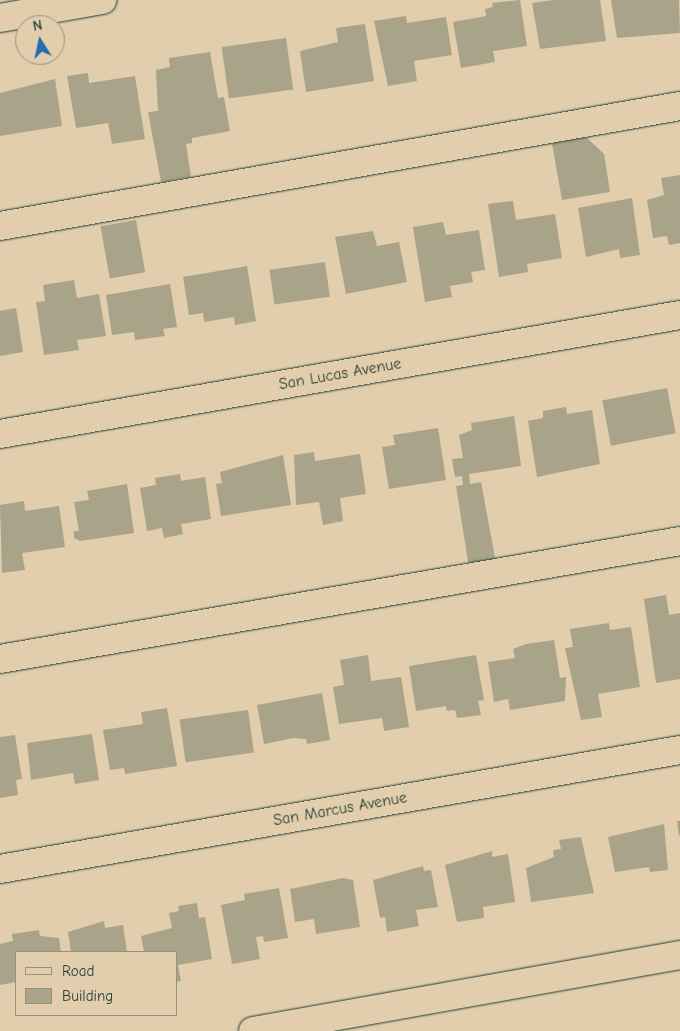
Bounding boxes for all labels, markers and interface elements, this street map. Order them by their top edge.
north arrow [15,15,65,65]
text: N [31,17,43,35]
street label: San Lucas Avenue [277,354,403,394]
street label: San Marcus Avenue [272,788,408,830]
legend [15,951,178,1016]
text: Road [62,962,94,980]
text: Building [62,987,113,1005]

